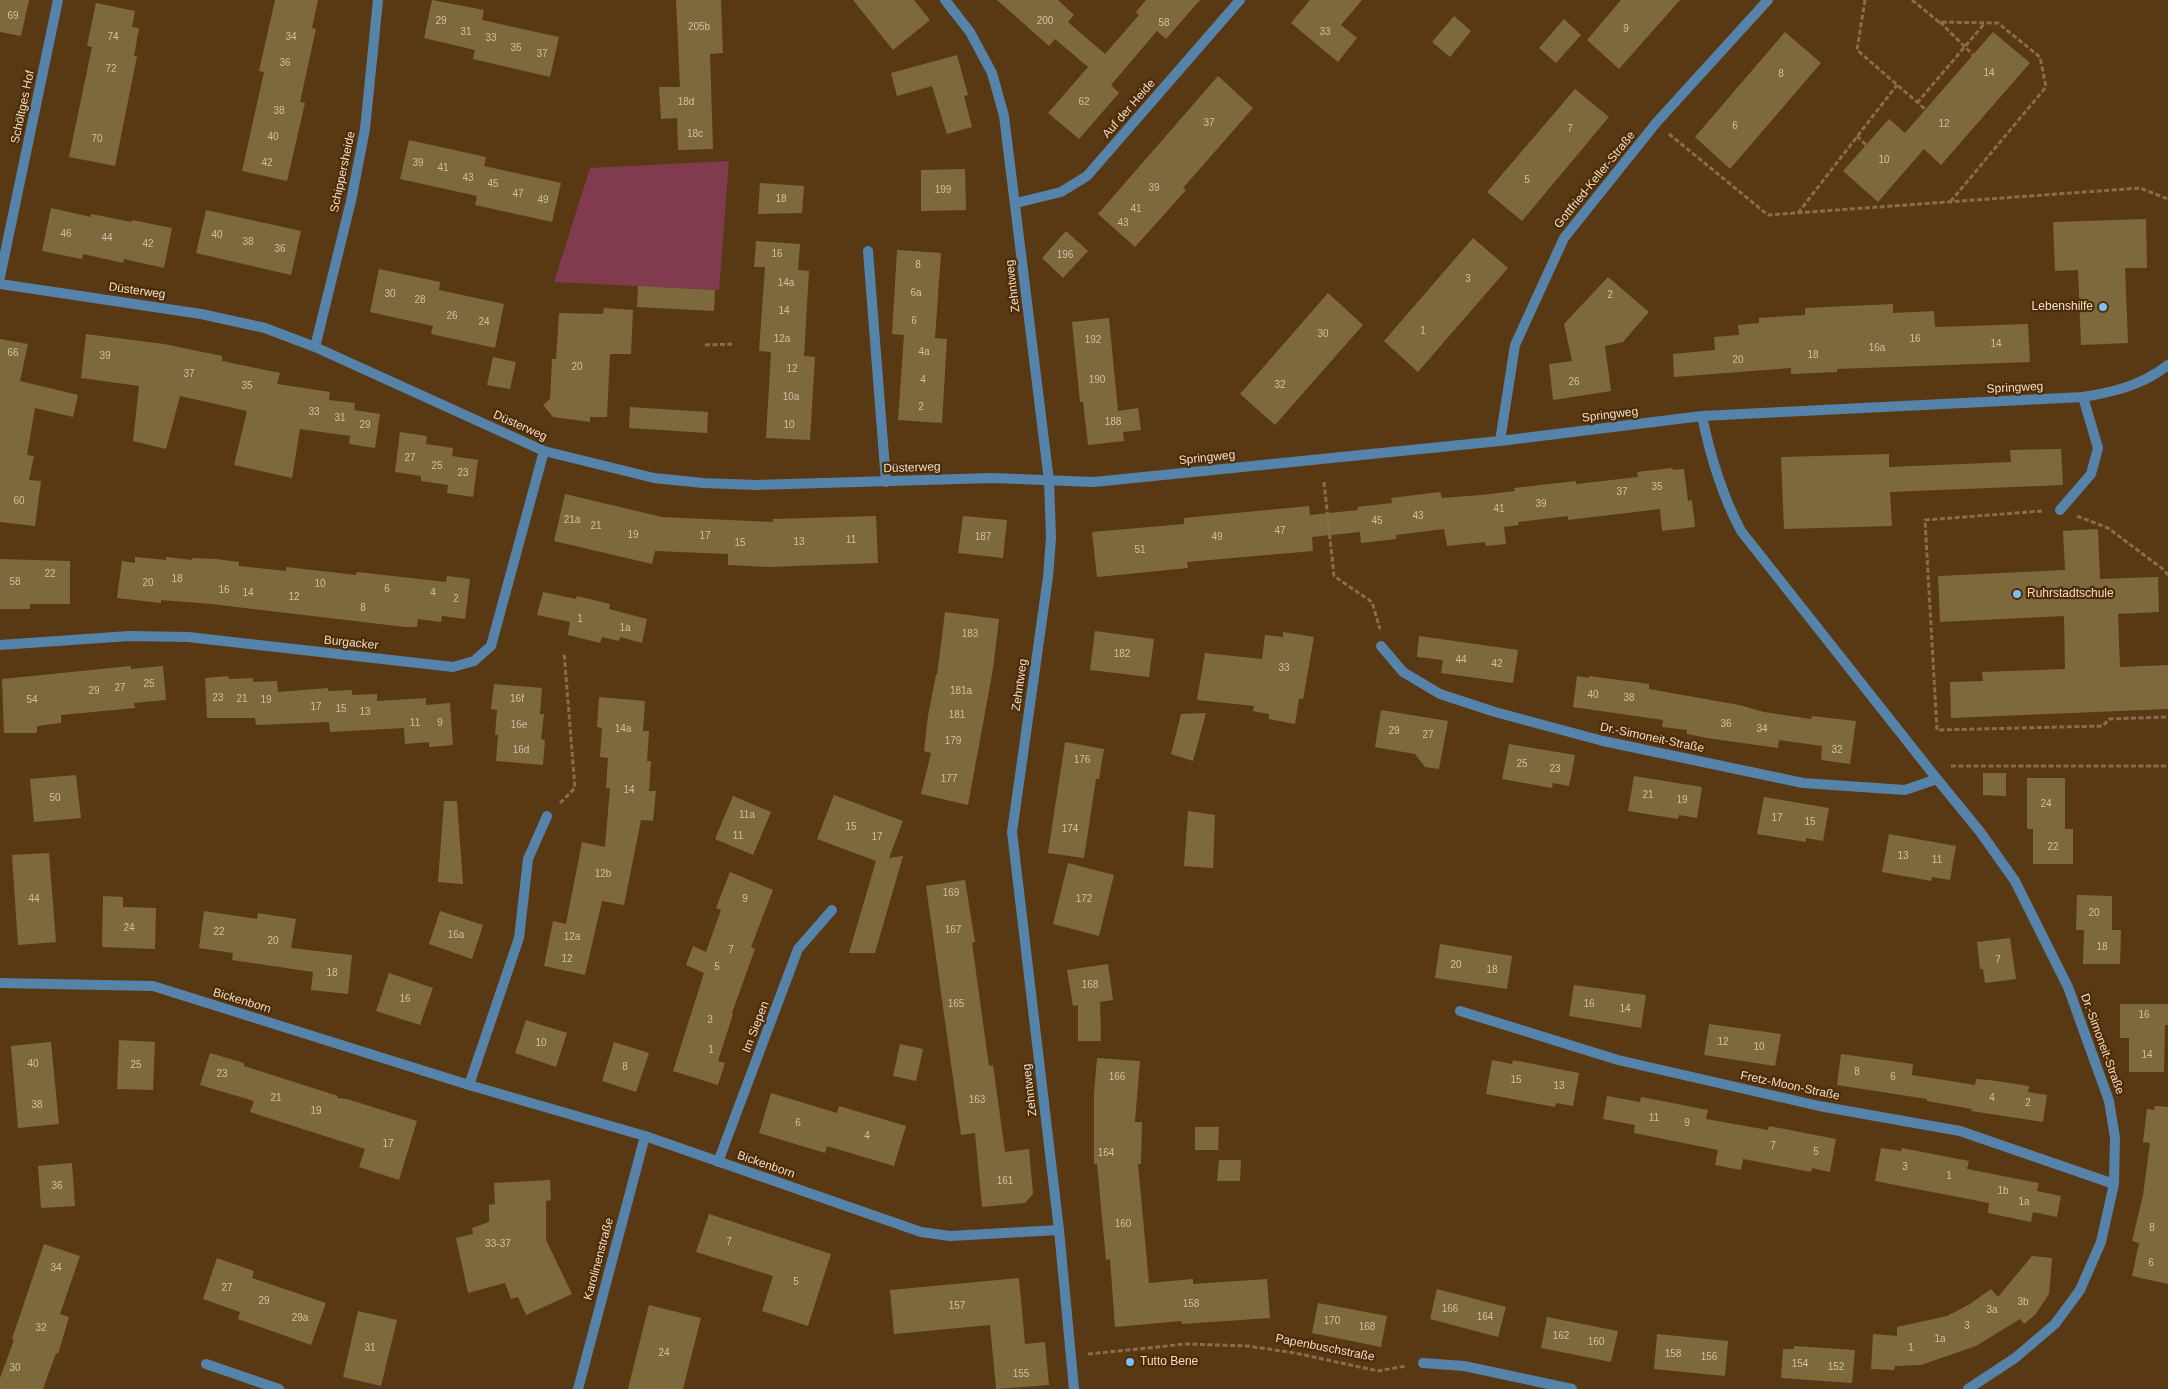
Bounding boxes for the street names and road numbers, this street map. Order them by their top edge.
street label: Schöltges Hof [8,69,38,145]
street label: Auf der Heide [1099,77,1159,141]
street label: Gottfried-Keller-Straße [1551,129,1639,231]
street label: Schippersheide [327,130,359,214]
street label: Zehntweg [1003,259,1023,313]
street label: Düsterweg [108,280,166,302]
street label: Springweg [1986,379,2044,397]
street label: Springweg [1581,404,1639,426]
street label: Düsterweg [491,408,549,444]
street label: Springweg [1178,448,1236,468]
street label: Düsterweg [883,460,941,476]
street label: Burgacker [323,633,379,653]
street label: Zehntweg [1009,658,1031,712]
street label: Dr.-Simoneit-Straße [1599,720,1705,756]
street label: Bickenborn [211,985,273,1017]
street label: Dr.-Simoneit-Straße [2077,992,2127,1096]
street label: Im Siepen [740,999,772,1055]
street label: Zehntweg [1020,1063,1040,1117]
street label: Fretz-Moon-Straße [1739,1068,1841,1104]
street label: Bickenborn [735,1148,797,1182]
street label: Karolinenstraße [581,1216,617,1302]
street label: Papenbuschstraße [1274,1331,1376,1365]

